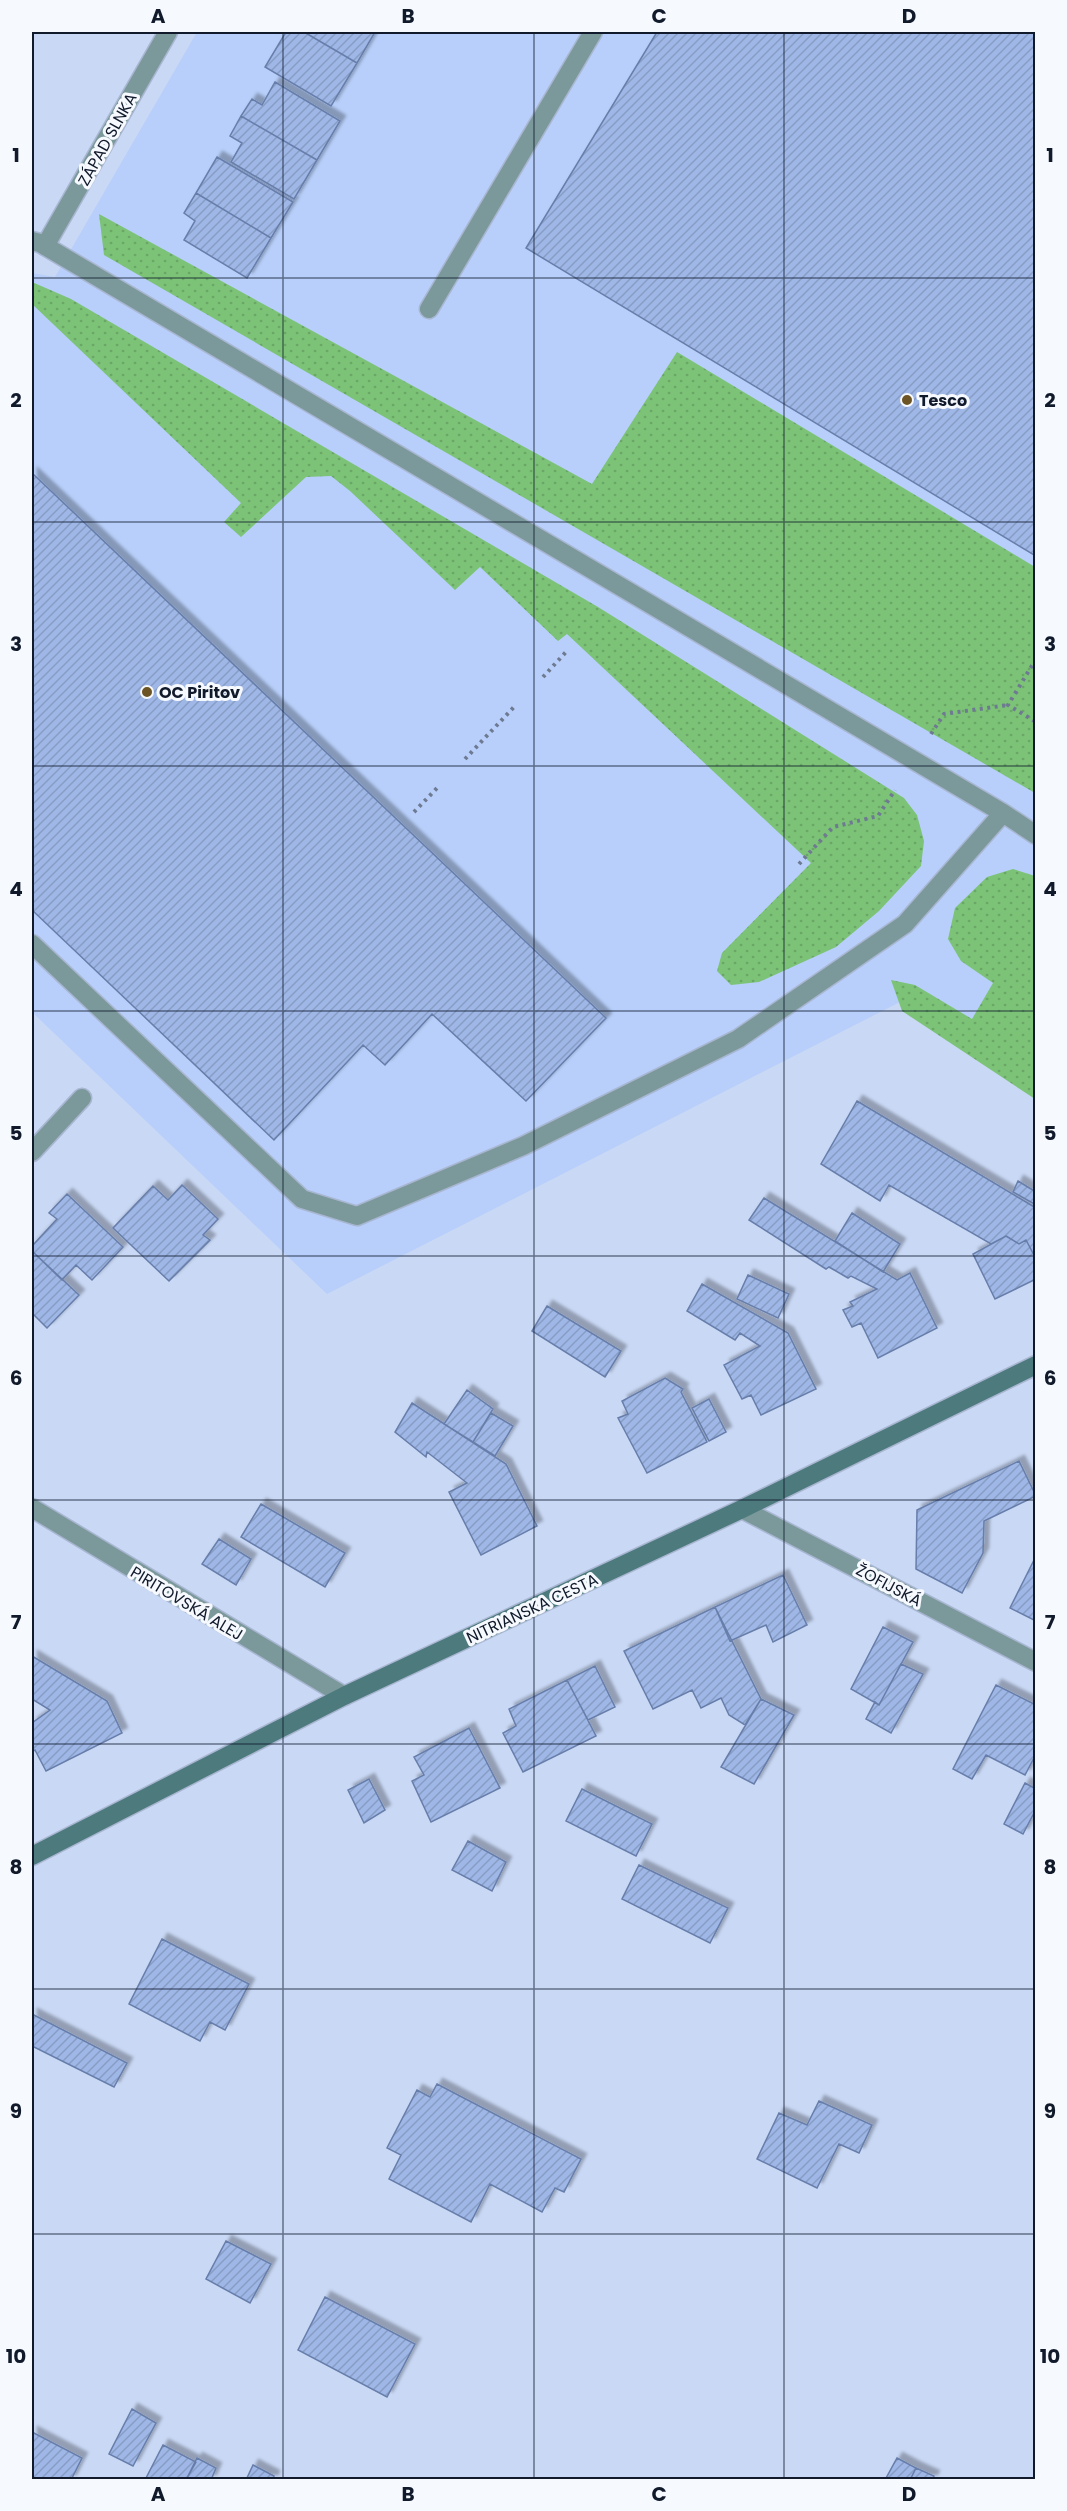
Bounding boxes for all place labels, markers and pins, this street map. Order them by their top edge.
place label: Tesco [919,389,967,412]
marker: Tesco [900,393,914,407]
place label: OC Piritov [159,681,240,704]
marker: OC Piritov [140,685,154,699]

